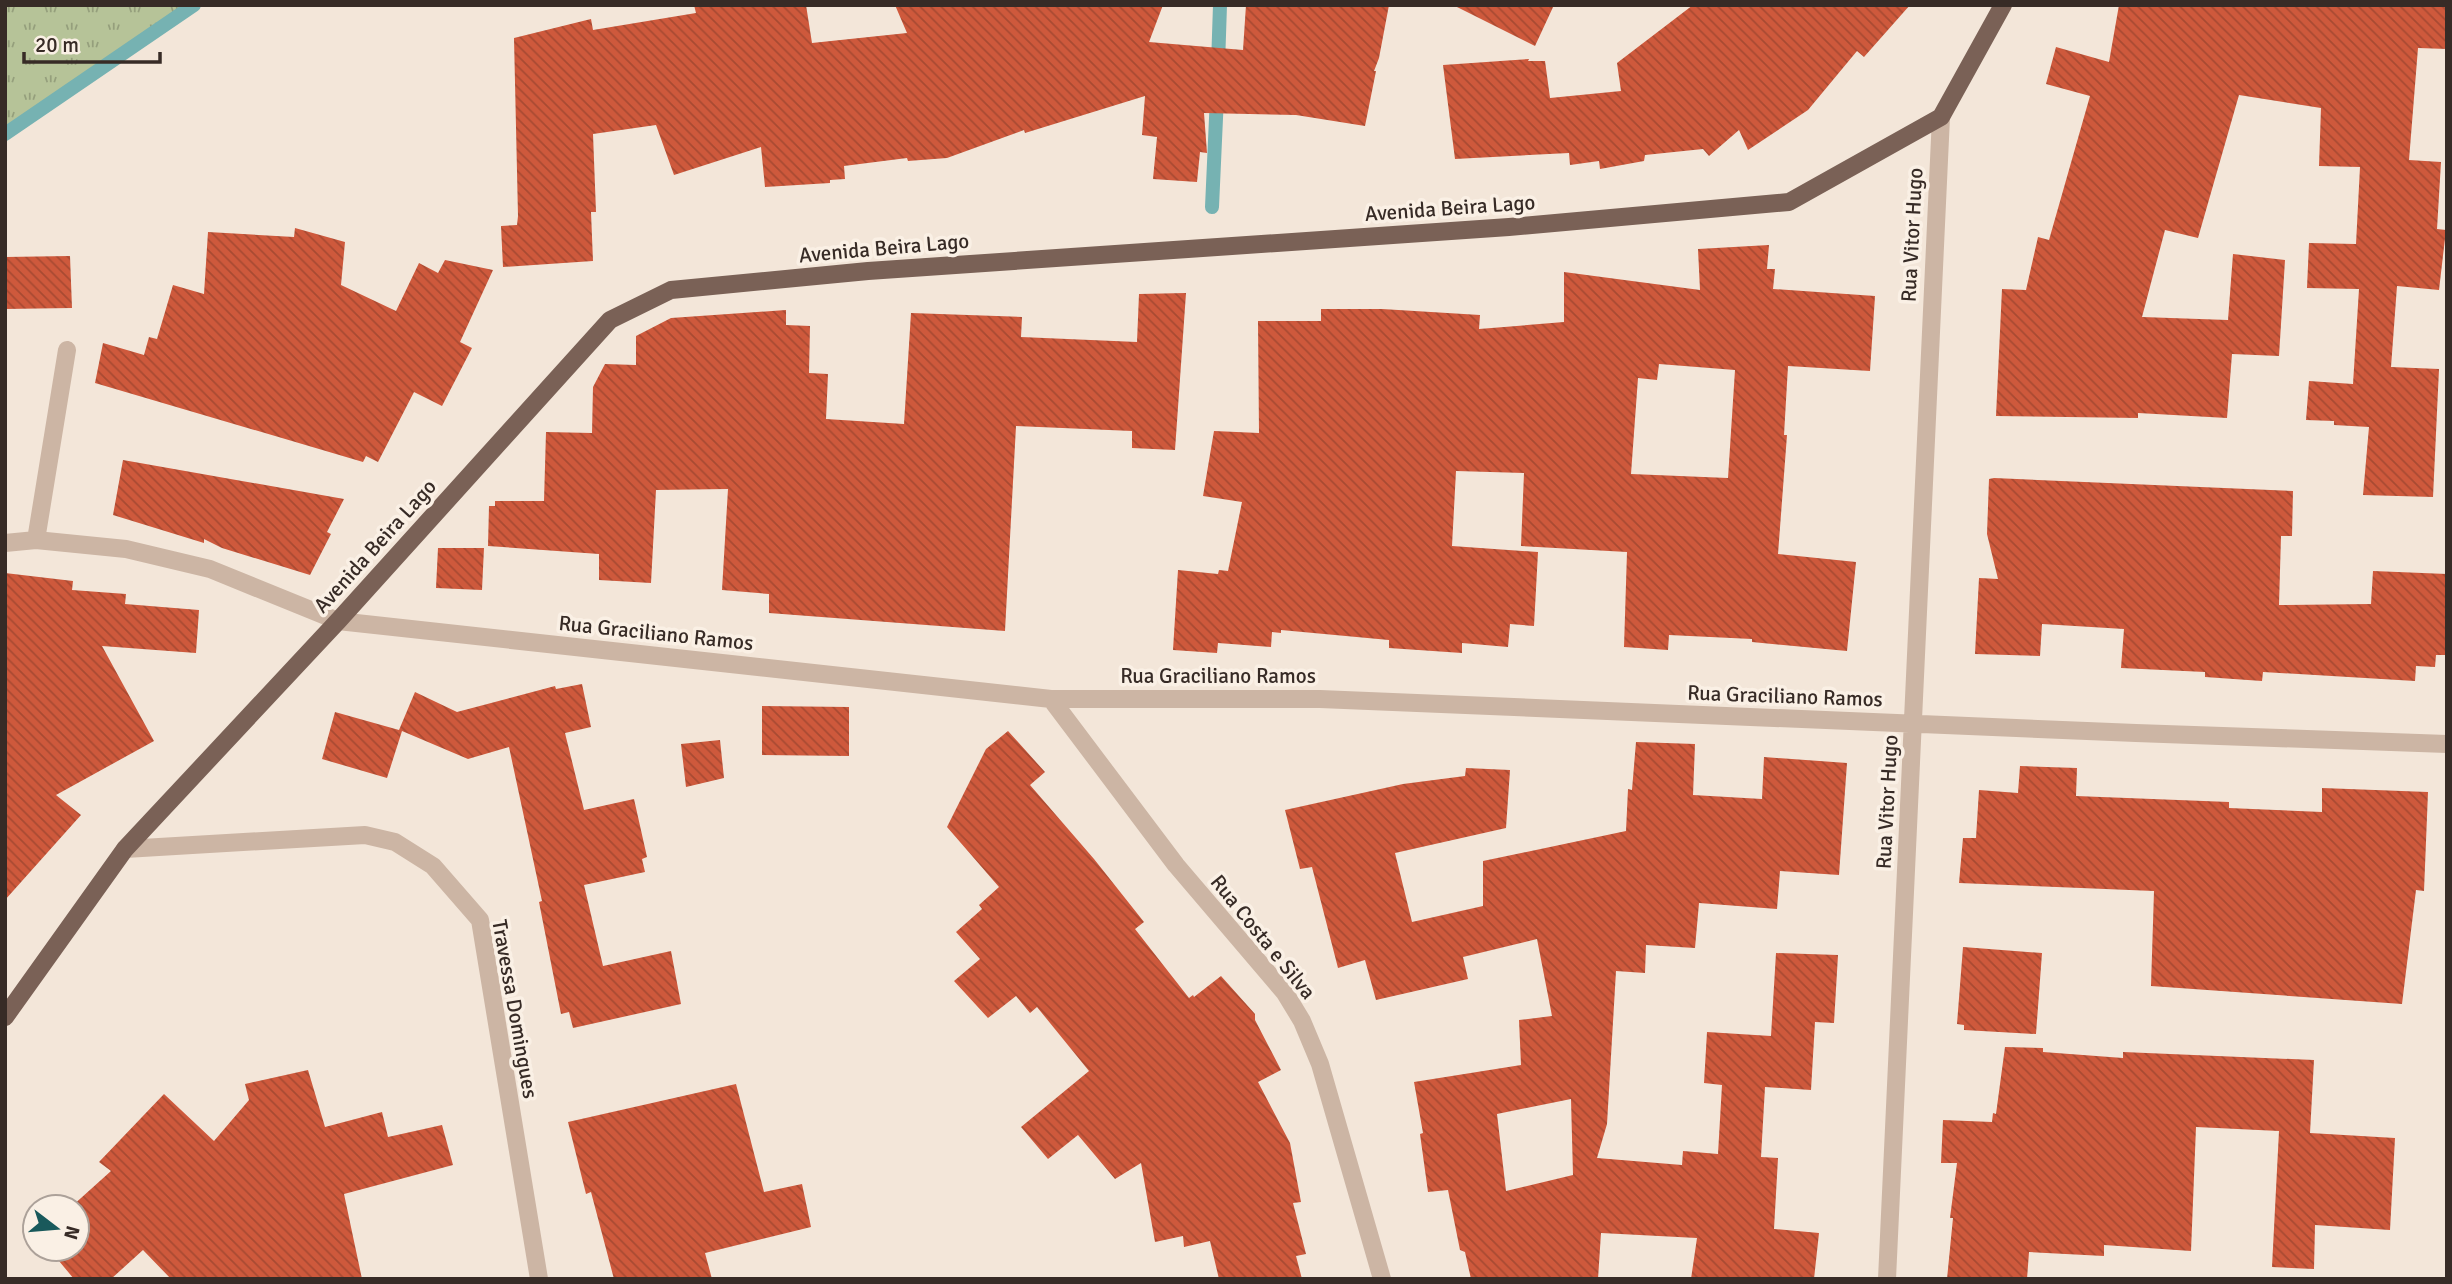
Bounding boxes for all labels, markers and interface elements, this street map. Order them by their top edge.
scale bar [24,21,161,65]
text: 20 m [35,32,79,58]
street label: Rua Vitor Hugo [1895,167,1929,303]
street label: Avenida Beira Lago [1364,189,1536,227]
street label: Avenida Beira Lago [798,228,970,268]
street label: Avenida Beira Lago [308,474,442,618]
street label: Rua Graciliano Ramos [557,610,755,656]
street label: Rua Graciliano Ramos [1120,663,1316,689]
street label: Rua Graciliano Ramos [1687,680,1883,712]
street label: Rua Vitor Hugo [1870,734,1904,870]
street label: Rua Costa e Silva [1205,869,1321,1005]
street label: Travessa Domingues [486,917,544,1101]
north arrow [21,1193,91,1263]
text: N [58,1223,85,1242]

